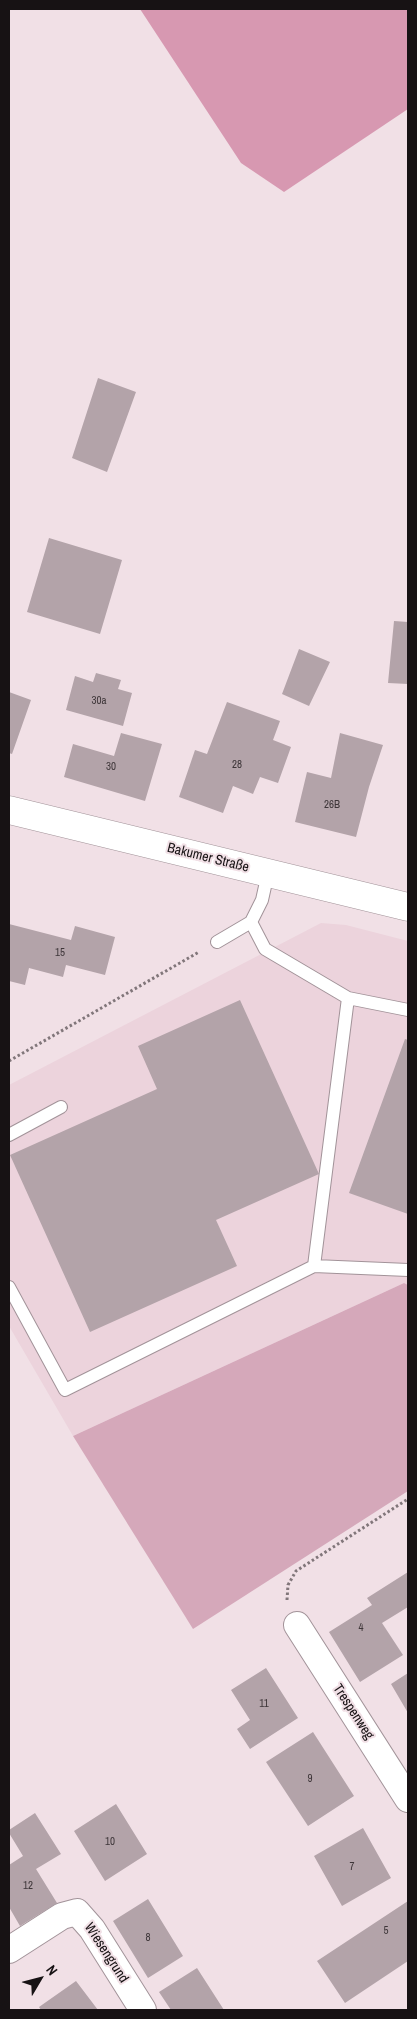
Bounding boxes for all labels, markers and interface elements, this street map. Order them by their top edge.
house number: 30a [91,694,107,708]
house number: 28 [232,758,242,772]
house number: 30 [106,760,116,774]
house number: 26B [324,798,340,812]
street label: Bakumer Straße [165,840,251,876]
house number: 15 [55,946,65,960]
house number: 4 [358,1621,364,1635]
street label: Trespenweg [329,1681,377,1743]
house number: 11 [259,1697,269,1711]
house number: 9 [307,1772,313,1786]
house number: 10 [105,1835,115,1849]
house number: 7 [349,1860,355,1874]
house number: 12 [23,1879,33,1893]
street label: Wiesengrund [80,1920,132,1986]
house number: 5 [383,1924,389,1938]
house number: 8 [145,1931,151,1945]
north arrow [15,1954,65,2004]
text: N [42,1961,62,1979]

